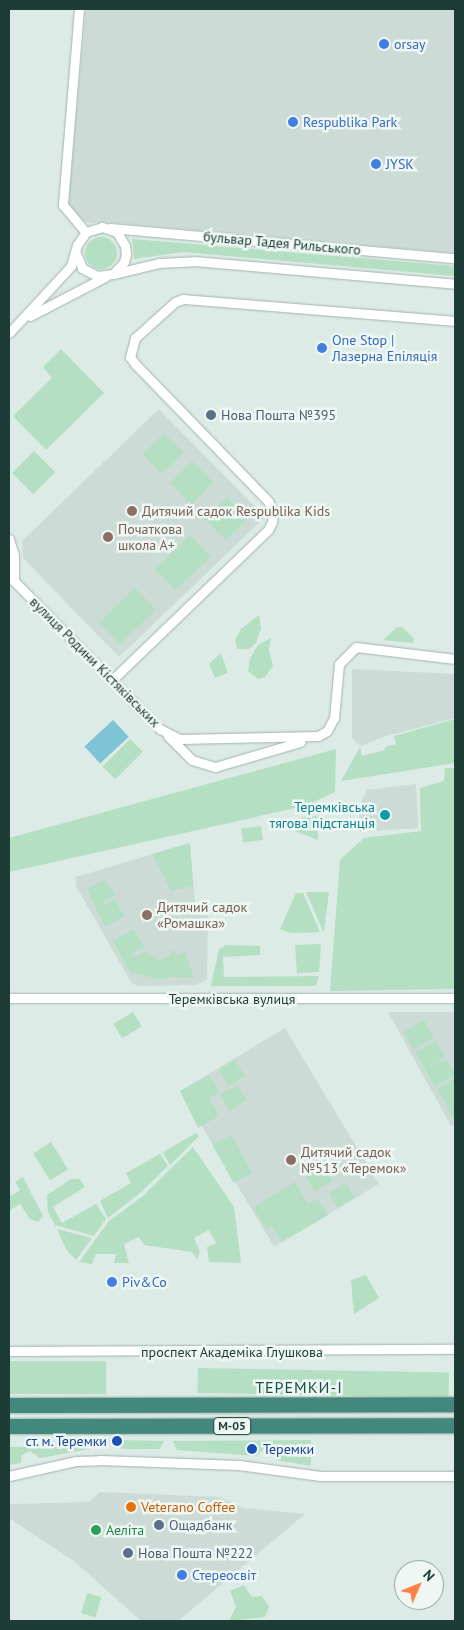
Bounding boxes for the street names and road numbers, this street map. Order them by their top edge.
street label: бульвар Тадея Рильського [202,228,362,258]
street label: вулиця Родини Кістяківських [26,593,164,731]
street label: Теремківська вулиця [169,991,295,1007]
street label: проспект Академіка Глушкова [141,1344,323,1360]
road number: М-05 [212,1416,252,1435]

